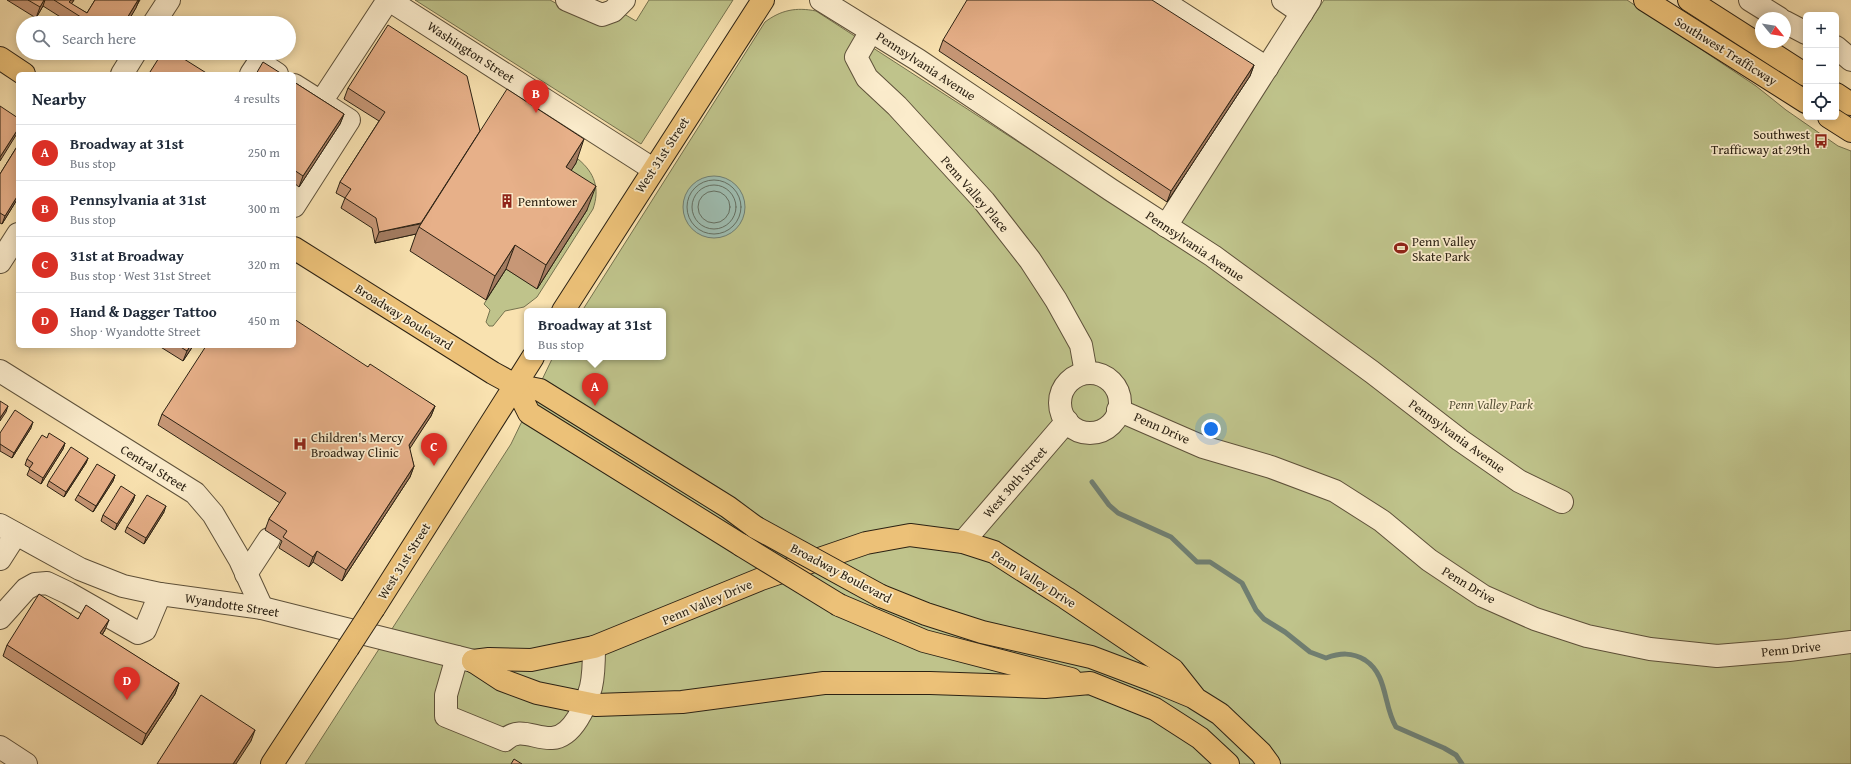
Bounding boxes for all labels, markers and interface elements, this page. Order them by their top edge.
street label: Southwest Trafficway [1671,12,1781,91]
north arrow [1755,12,1791,48]
map controls [1803,12,1839,120]
button: + [1803,12,1839,48]
search box [16,16,296,60]
street label: Washington Street [424,17,519,88]
icon: search [30,27,52,49]
street label: Pennsylvania Avenue [872,27,980,105]
text: Search here [62,28,136,49]
button: − [1803,48,1839,84]
pin: B [523,80,549,113]
button: locate [1803,84,1839,120]
text: Nearby [32,86,86,111]
text: 4 results [234,89,280,108]
street label: West 31st Street [630,113,694,197]
place label: Southwest Trafficway at 29th [1711,125,1811,159]
text: Broadway at 31st [70,133,184,154]
bus stop icon: Southwest Trafficway at 29th [1813,133,1829,149]
text: A [41,143,49,162]
text: 250 m [248,143,280,162]
street label: Penn Valley Place [936,152,1014,236]
text: Bus stop [70,154,116,173]
text: Pennsylvania at 31st [70,189,207,210]
place label: Penntower [518,192,578,211]
building icon: Penntower [499,193,515,209]
text: B [41,199,49,218]
text: 300 m [248,199,280,218]
street label: Pennsylvania Avenue [1142,206,1248,286]
text: Bus stop [70,210,116,229]
place label: Penn Valley Skate Park [1412,232,1477,266]
sports icon: Penn Valley Skate Park [1393,240,1409,256]
text: 31st at Broadway [70,245,184,266]
text: C [41,255,49,274]
text: 320 m [248,255,280,274]
text: Bus stop · West 31st Street [70,266,211,285]
street label: Broadway Boulevard [351,279,457,355]
text: Hand & Dagger Tattoo [70,301,217,322]
popup [524,308,666,360]
text: D [41,311,49,330]
text: 450 m [248,311,280,330]
text: Broadway at 31st [538,314,652,335]
text: Shop · Wyandotte Street [70,322,201,341]
text: Bus stop [538,335,584,354]
pin: A [582,373,608,406]
street label: Pennsylvania Avenue [1405,394,1509,478]
park label: Penn Valley Park [1448,395,1533,414]
street label: Penn Drive [1131,407,1193,449]
your location [1201,419,1221,439]
place label: Children's Mercy Broadway Clinic [311,428,404,462]
pin: C [421,433,447,466]
hospital icon: Children's Mercy Broadway Clinic [292,436,308,452]
street label: Central Street [117,440,192,496]
street label: West 30th Street [978,442,1052,522]
street label: West 31st Street [373,519,435,603]
street label: Broadway Boulevard [787,538,895,608]
street label: Penn Valley Drive [988,545,1080,613]
street label: Penn Drive [1439,561,1499,609]
street label: Penn Valley Drive [659,574,755,630]
street label: Wyandotte Street [183,588,281,622]
street label: Penn Drive [1760,636,1822,662]
pin: D [114,667,140,700]

